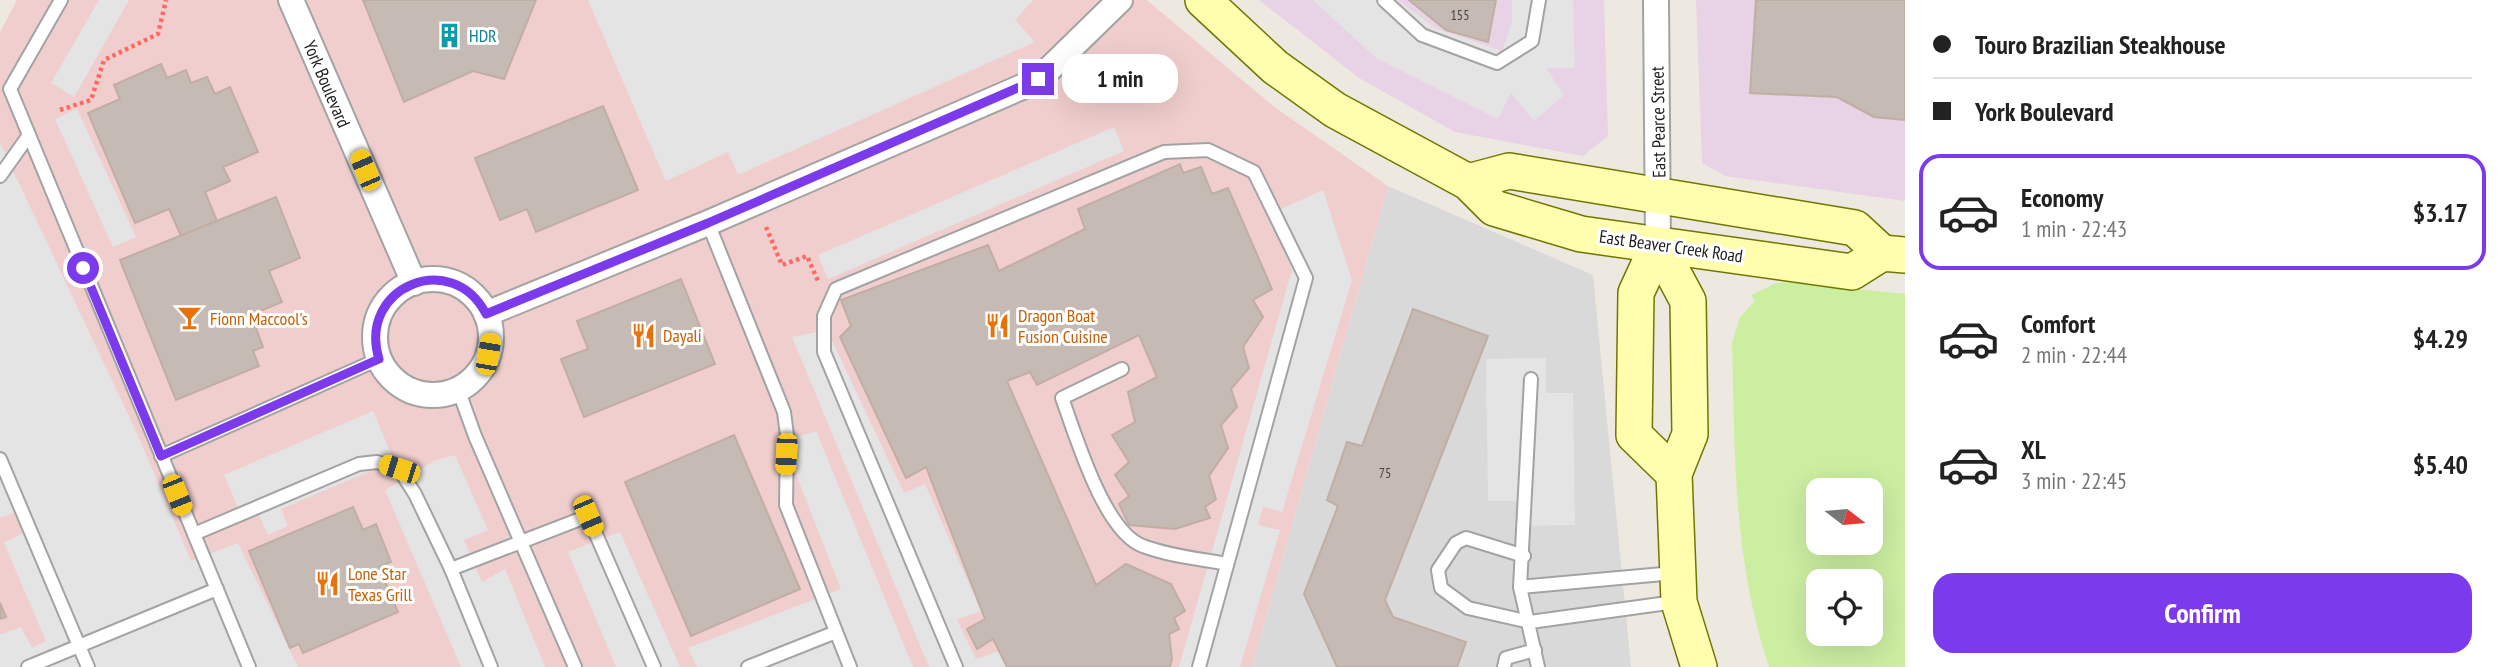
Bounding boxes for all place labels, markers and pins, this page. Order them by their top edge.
building icon: HDR [435,21,463,49]
place label: HDR [469,24,497,47]
bar icon: Fionn Maccool's [176,304,204,332]
place label: Dragon Boat Fusion Cuisine [1018,304,1108,348]
place label: Fionn Maccool's [210,307,308,330]
restaurant icon: Dragon Boat Fusion Cuisine [984,311,1012,339]
restaurant icon: Dayali [629,321,657,349]
place label: Dayali [663,324,702,347]
place label: Lone Star Texas Grill [348,562,413,606]
restaurant icon: Lone Star Texas Grill [314,569,342,597]

